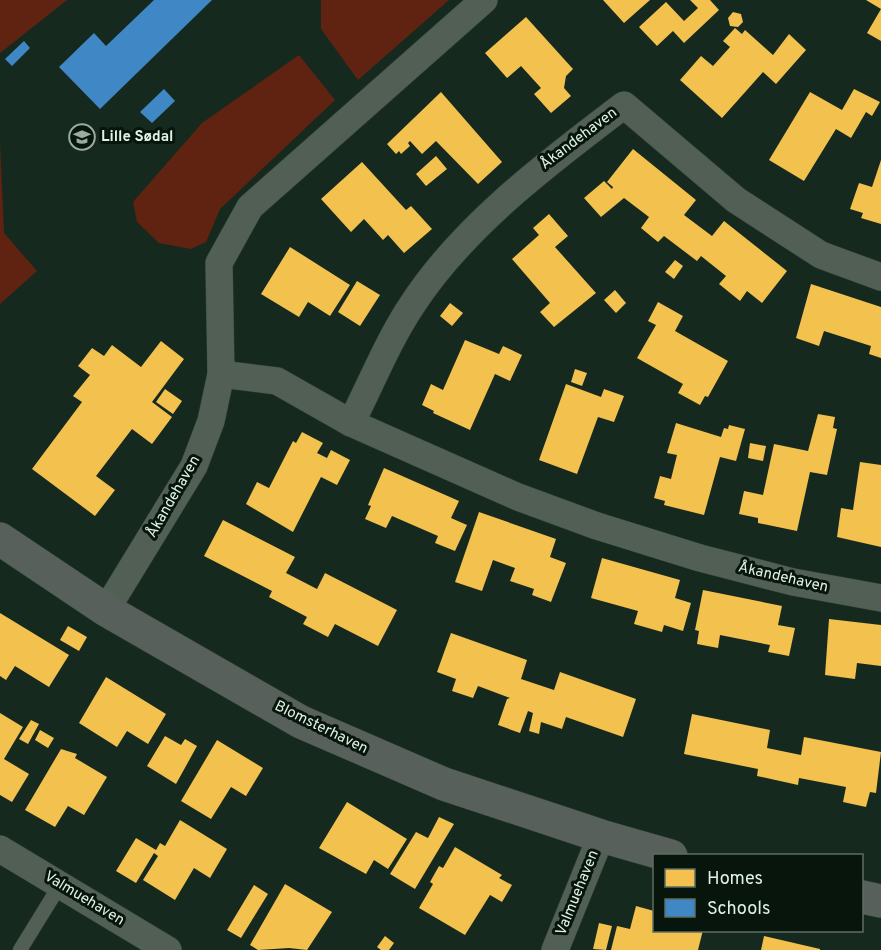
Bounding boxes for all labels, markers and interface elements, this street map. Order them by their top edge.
street label: Åkandehaven [537,104,621,174]
school or university icon: Lille Sødal [67,122,97,152]
place label: Lille Sødal [101,128,173,147]
street label: Åkandehaven [143,453,205,541]
street label: Åkandehaven [736,558,830,598]
street label: Blomsterhaven [271,697,371,759]
street label: Valmuehaven [552,848,604,938]
legend [653,854,863,932]
street label: Valmuehaven [40,868,128,930]
text: Homes [707,868,763,891]
text: Schools [707,898,770,921]

